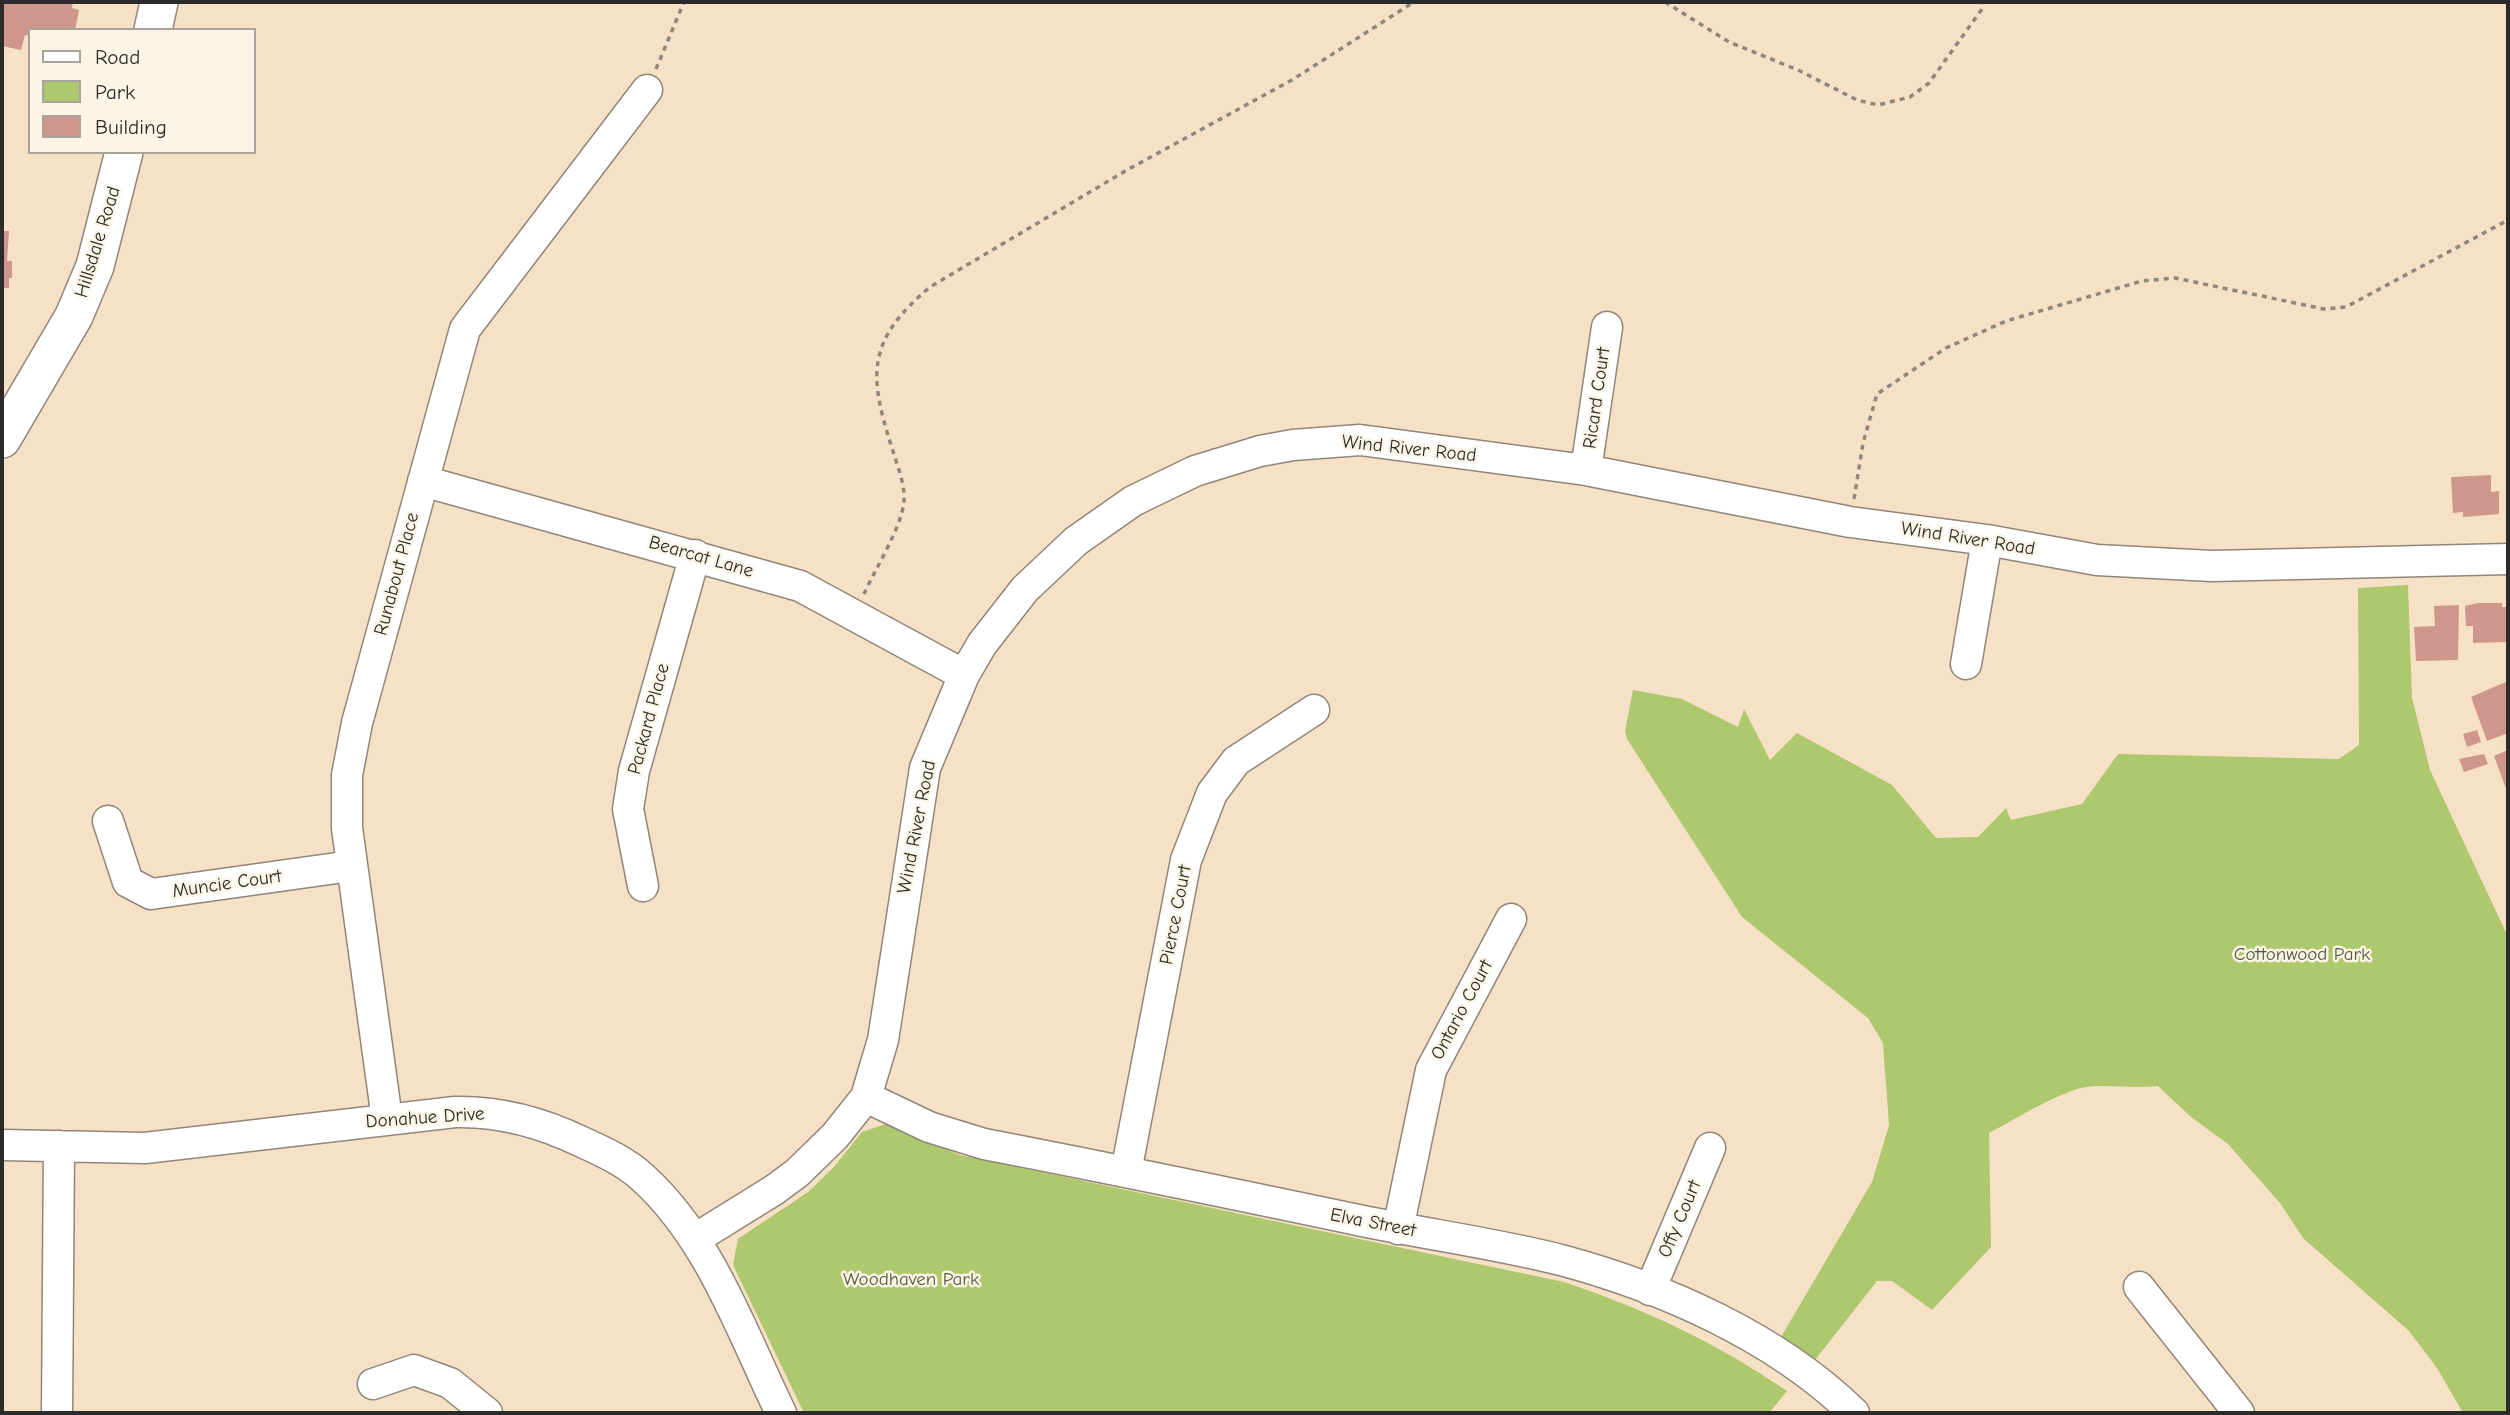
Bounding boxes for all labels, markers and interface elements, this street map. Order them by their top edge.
legend [28,28,256,154]
text: Road [95,45,140,69]
text: Park [95,80,135,104]
text: Building [95,115,167,139]
street label: Hillsdale Road [70,184,126,300]
street label: Ricard Court [1579,346,1615,450]
street label: Wind River Road [1341,431,1477,467]
street label: Runabout Place [370,510,424,638]
street label: Wind River Road [1899,517,2037,561]
street label: Bearcat Lane [646,531,756,583]
street label: Packard Place [623,661,675,777]
street label: Wind River Road [893,758,941,896]
street label: Pierce Court [1155,863,1197,967]
street label: Muncie Court [171,865,283,903]
park label: Cottonwood Park [2234,944,2370,966]
street label: Ontario Court [1426,956,1498,1064]
street label: Donahue Drive [365,1102,485,1134]
street label: Offy Court [1653,1177,1707,1261]
street label: Elva Street [1328,1204,1418,1242]
park label: Woodhaven Park [843,1269,979,1291]

